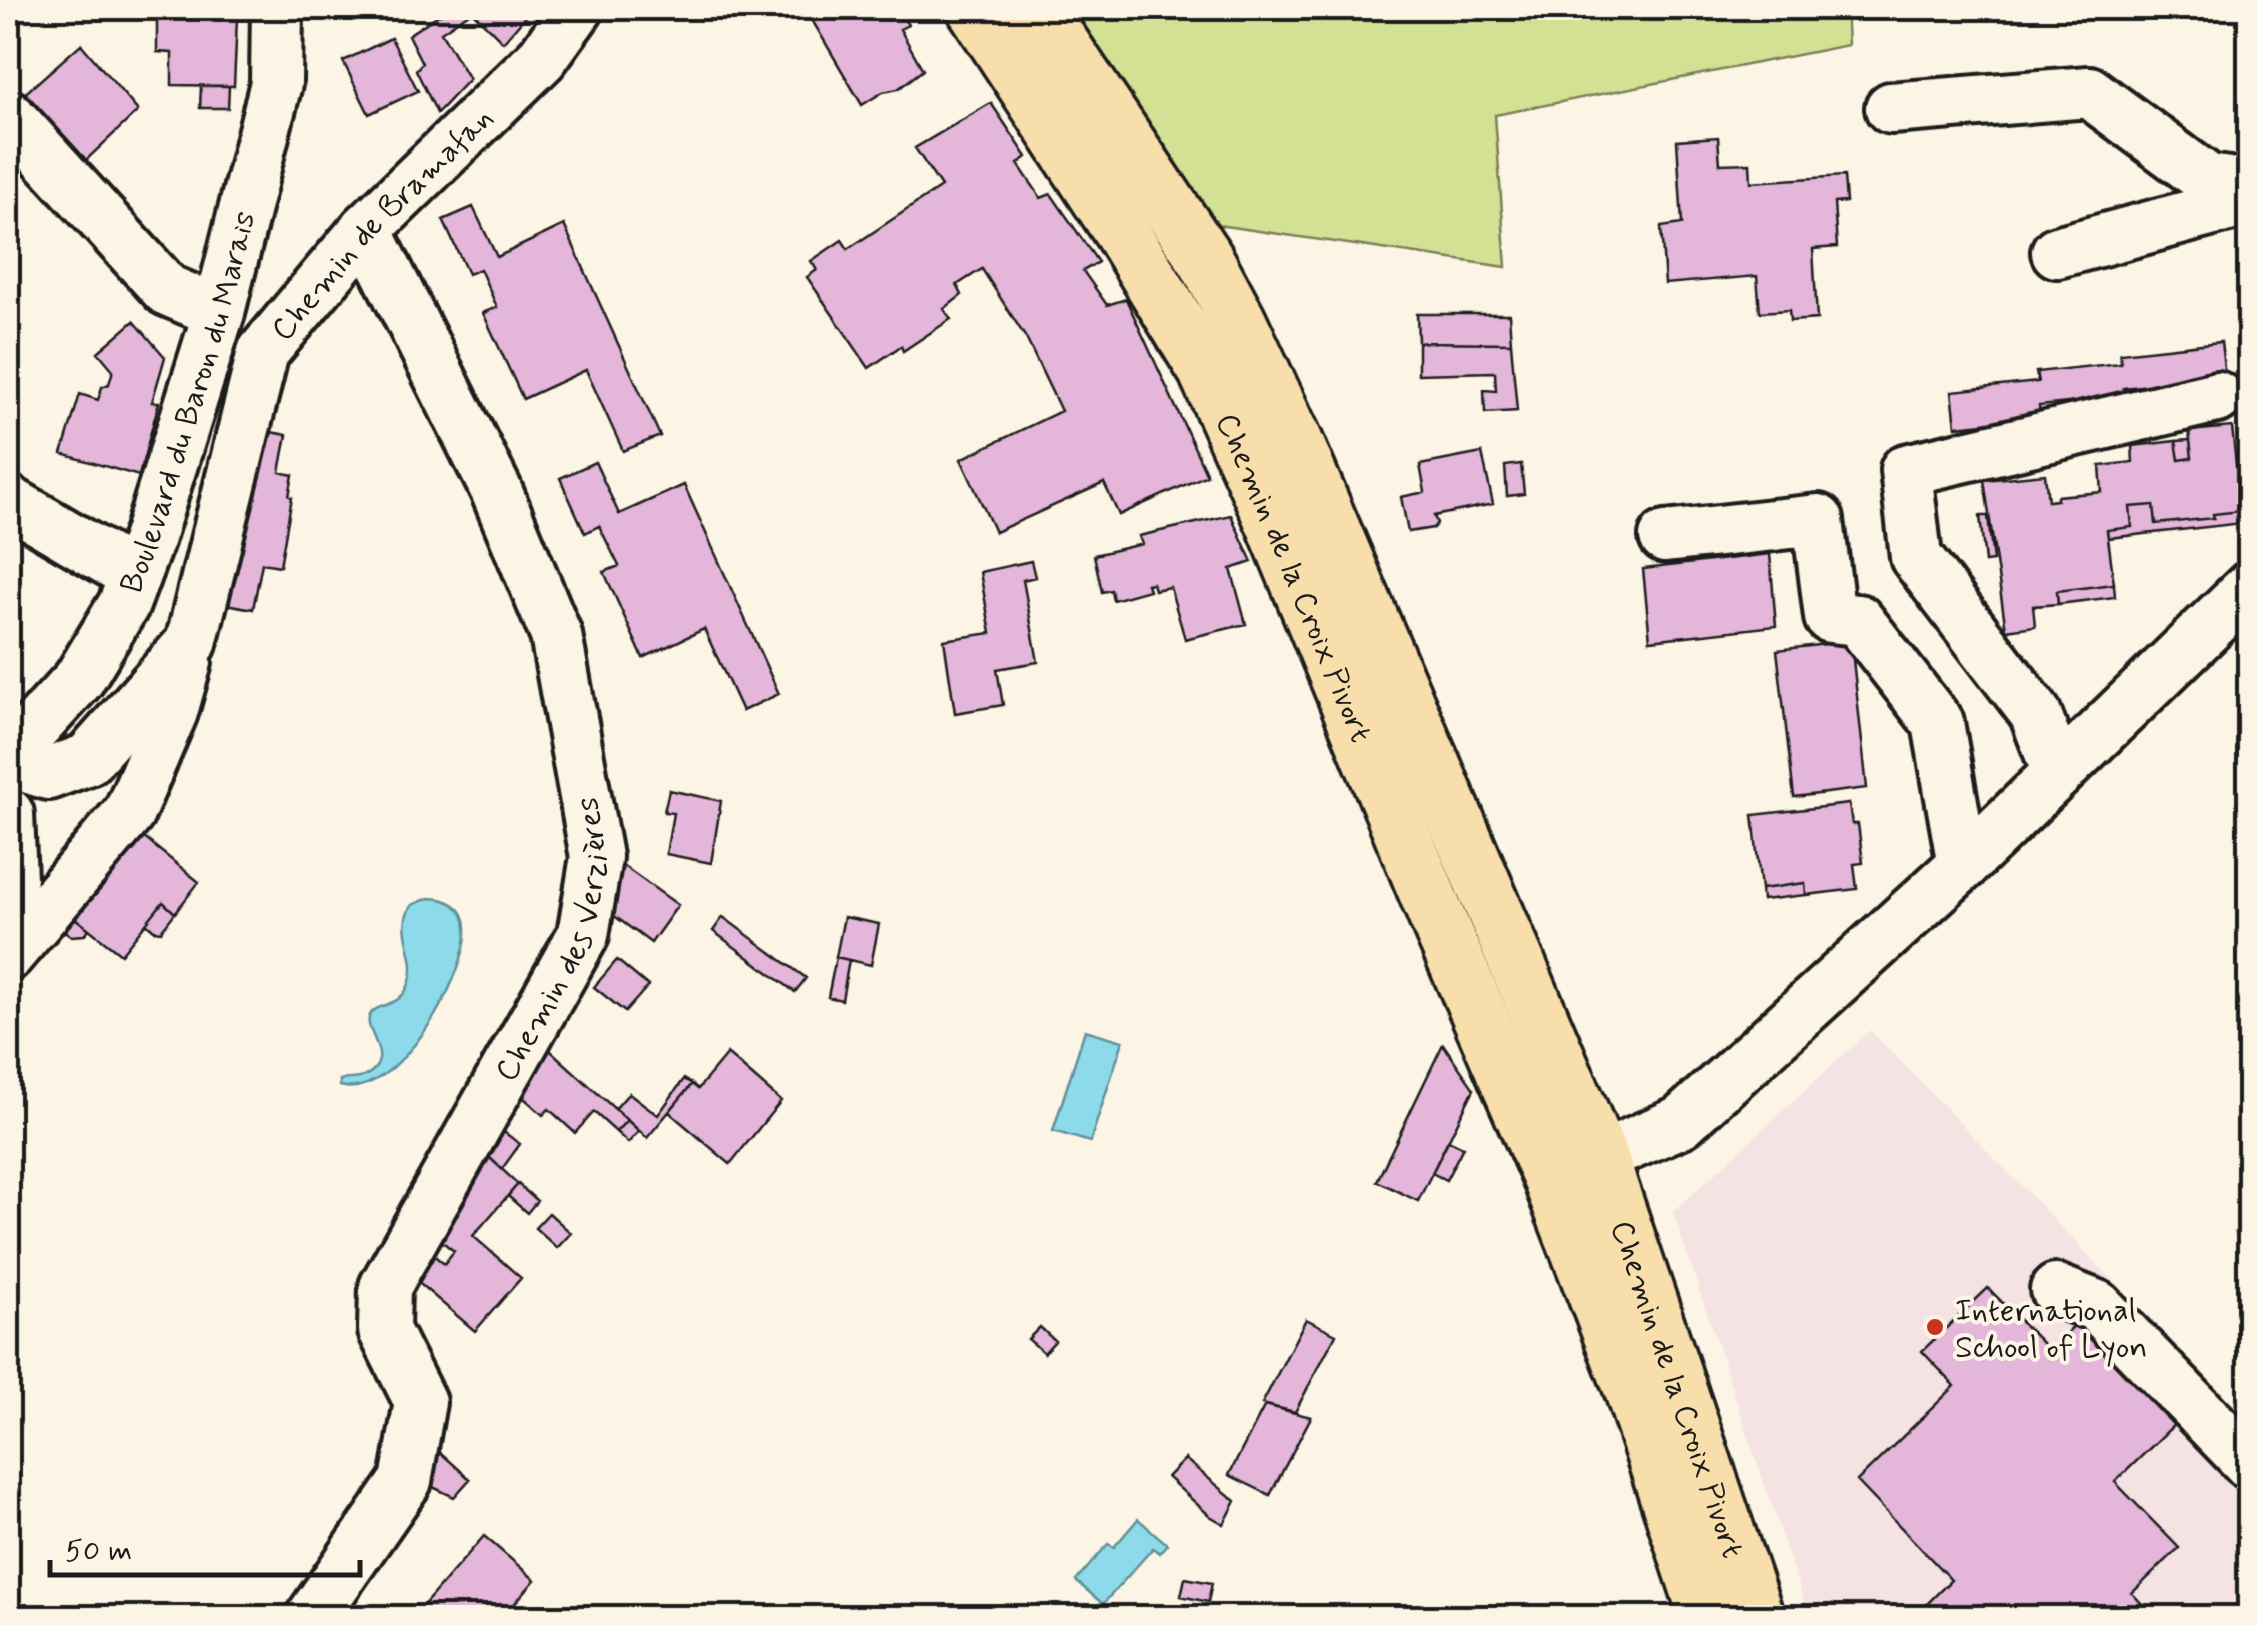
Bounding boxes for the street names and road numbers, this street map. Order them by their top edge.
street label: Chemin de Bramafan [262,98,503,350]
street label: Boulevard du Baron du Marais [111,207,266,599]
street label: Chemin de la Croix Pivort [1205,407,1381,749]
street label: Chemin des Verzières [486,793,619,1089]
street label: Chemin de la Croix Pivort [1600,1215,1753,1564]

